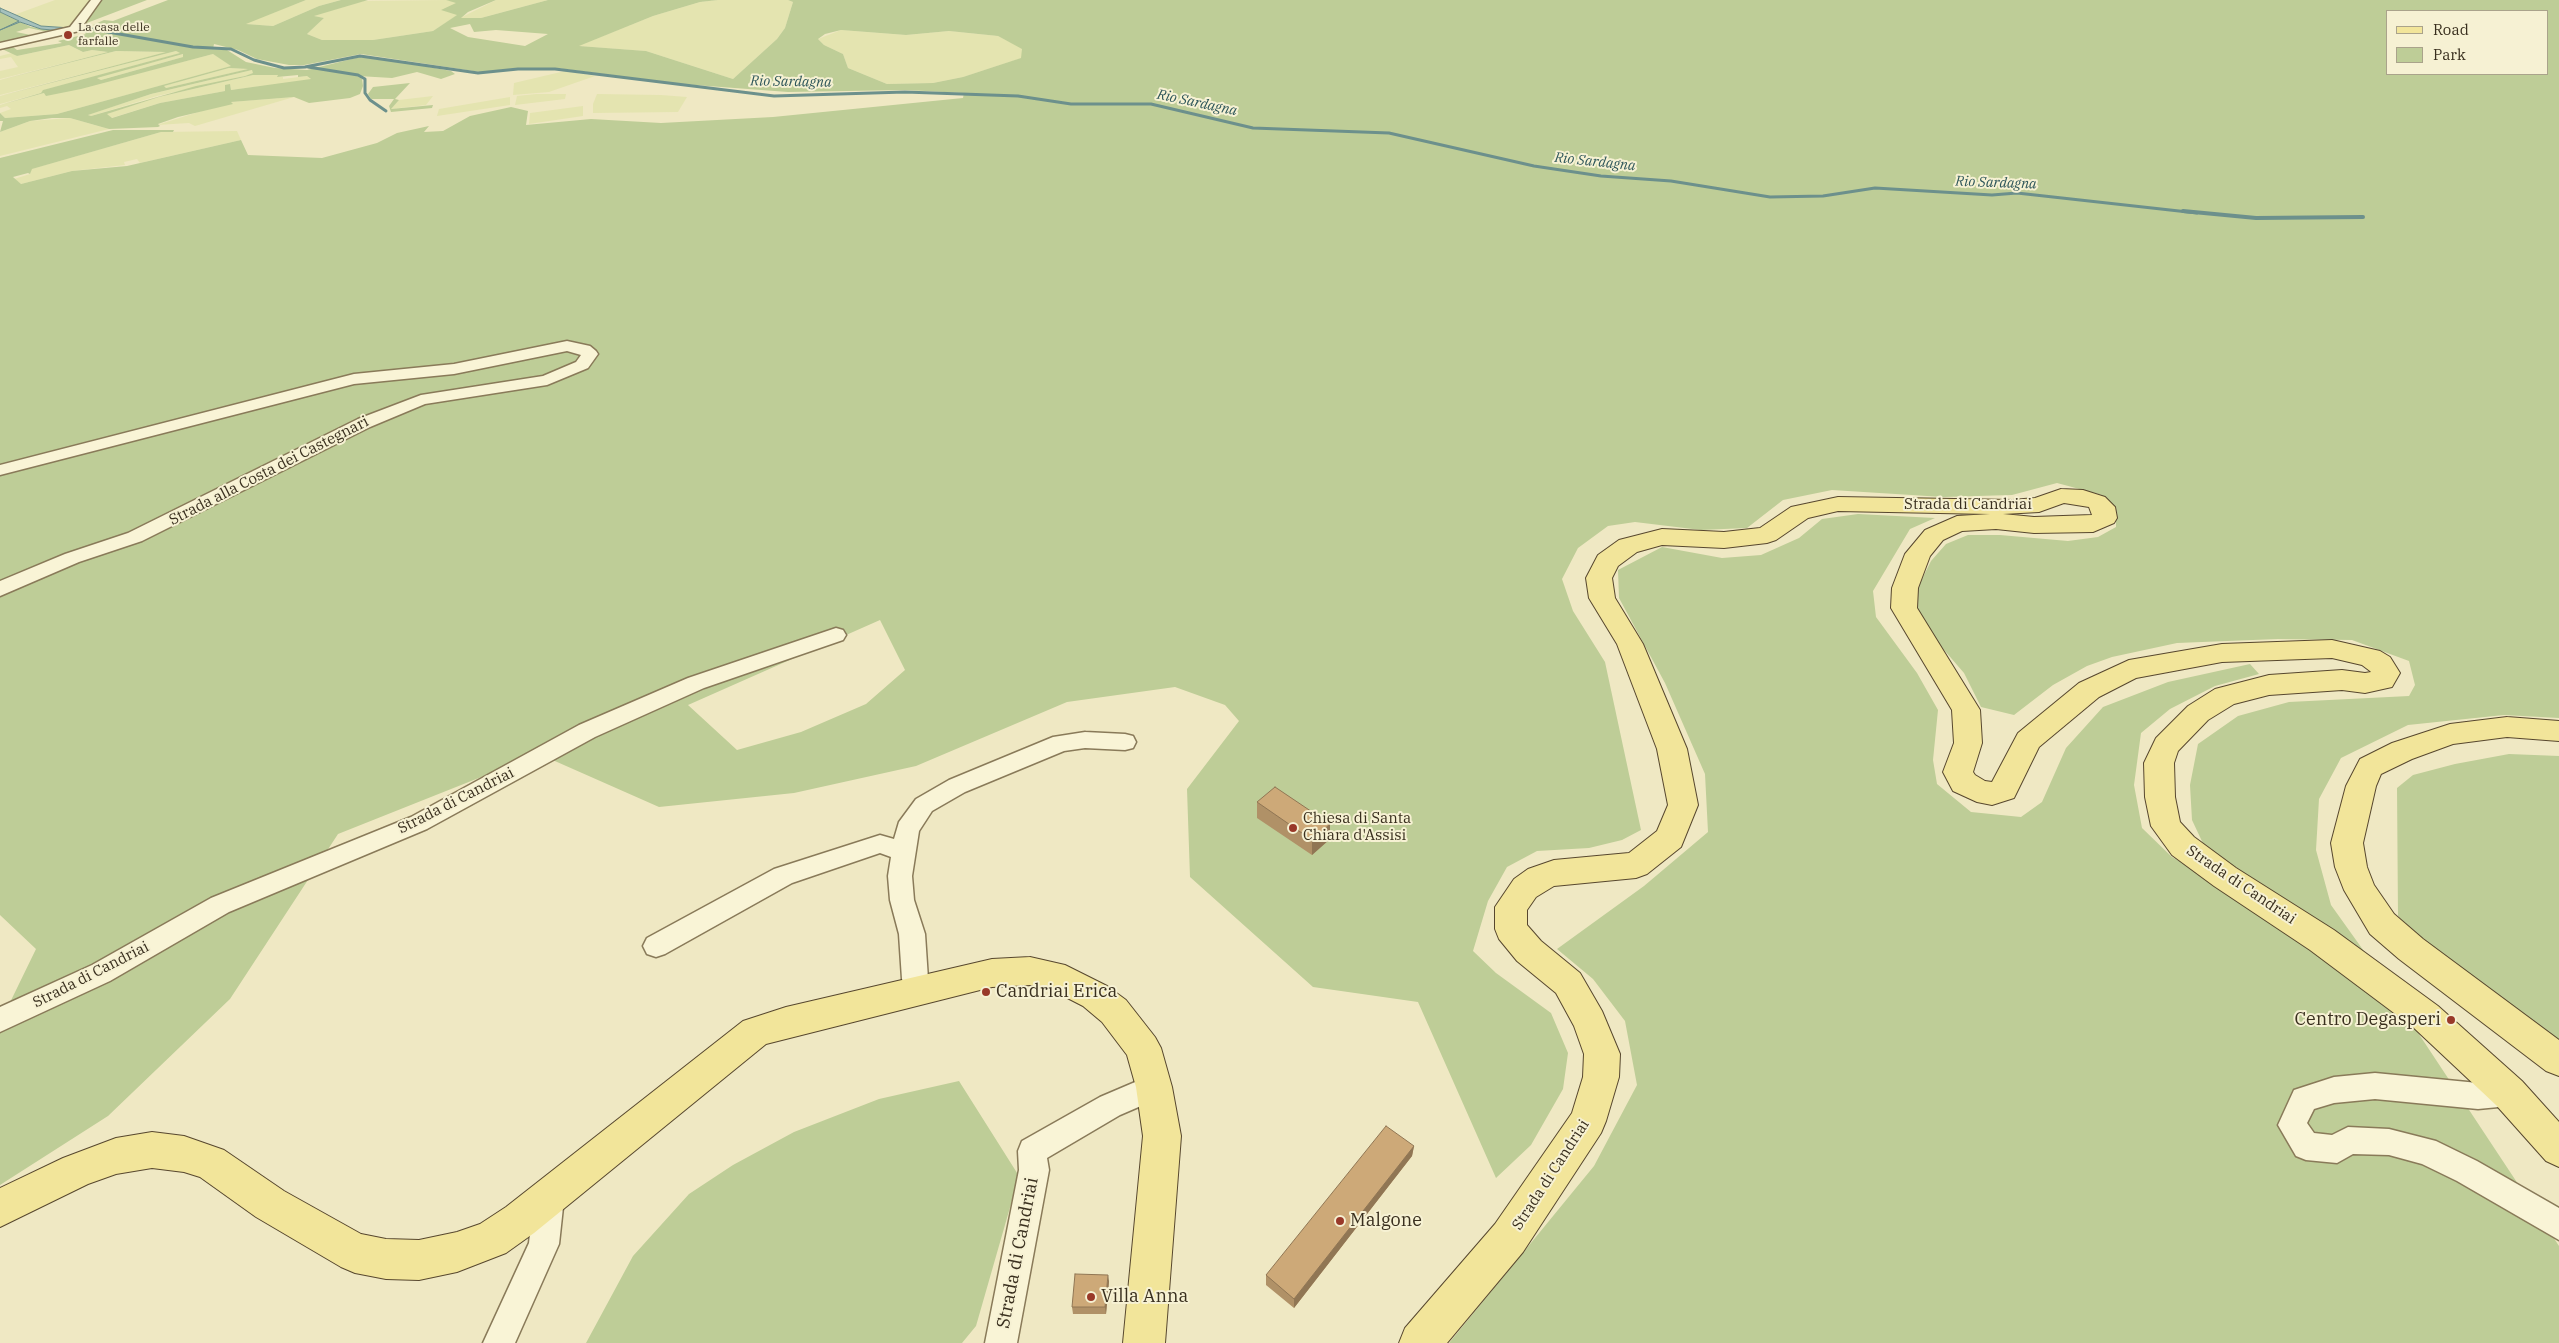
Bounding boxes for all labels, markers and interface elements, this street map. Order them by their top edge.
legend [2386,10,2549,75]
text: Road [2433,20,2469,39]
place label: La casa delle farfalle [78,21,150,49]
marker: La casa delle farfalle [62,29,74,41]
text: Park [2433,45,2466,64]
water label: Rio Sardagna [750,73,832,91]
water label: Rio Sardagna [1155,86,1239,120]
water label: Rio Sardagna [1554,149,1636,175]
water label: Rio Sardagna [1955,173,2037,193]
street label: Strada alla Costa dei Castegnari [166,413,372,529]
street label: Strada di Candriai [1904,496,2032,514]
street label: Strada di Candriai [395,764,517,838]
place label: Chiesa di Santa Chiara d'Assisi [1303,810,1411,845]
marker: Chiesa di Santa Chiara d'Assisi [1287,822,1299,834]
street label: Strada di Candriai [2183,842,2299,928]
street label: Strada di Candriai [30,938,152,1012]
place label: Candriai Erica [996,981,1117,1003]
marker: Candriai Erica [980,986,992,998]
place label: Centro Degasperi [2294,1009,2441,1031]
marker: Centro Degasperi [2445,1014,2457,1026]
street label: Strada di Candriai [1509,1116,1593,1234]
street label: Strada di Candriai [993,1176,1043,1330]
place label: Malgone [1350,1210,1422,1232]
marker: Malgone [1334,1215,1346,1227]
place label: Villa Anna [1101,1286,1188,1308]
marker: Villa Anna [1085,1291,1097,1303]

